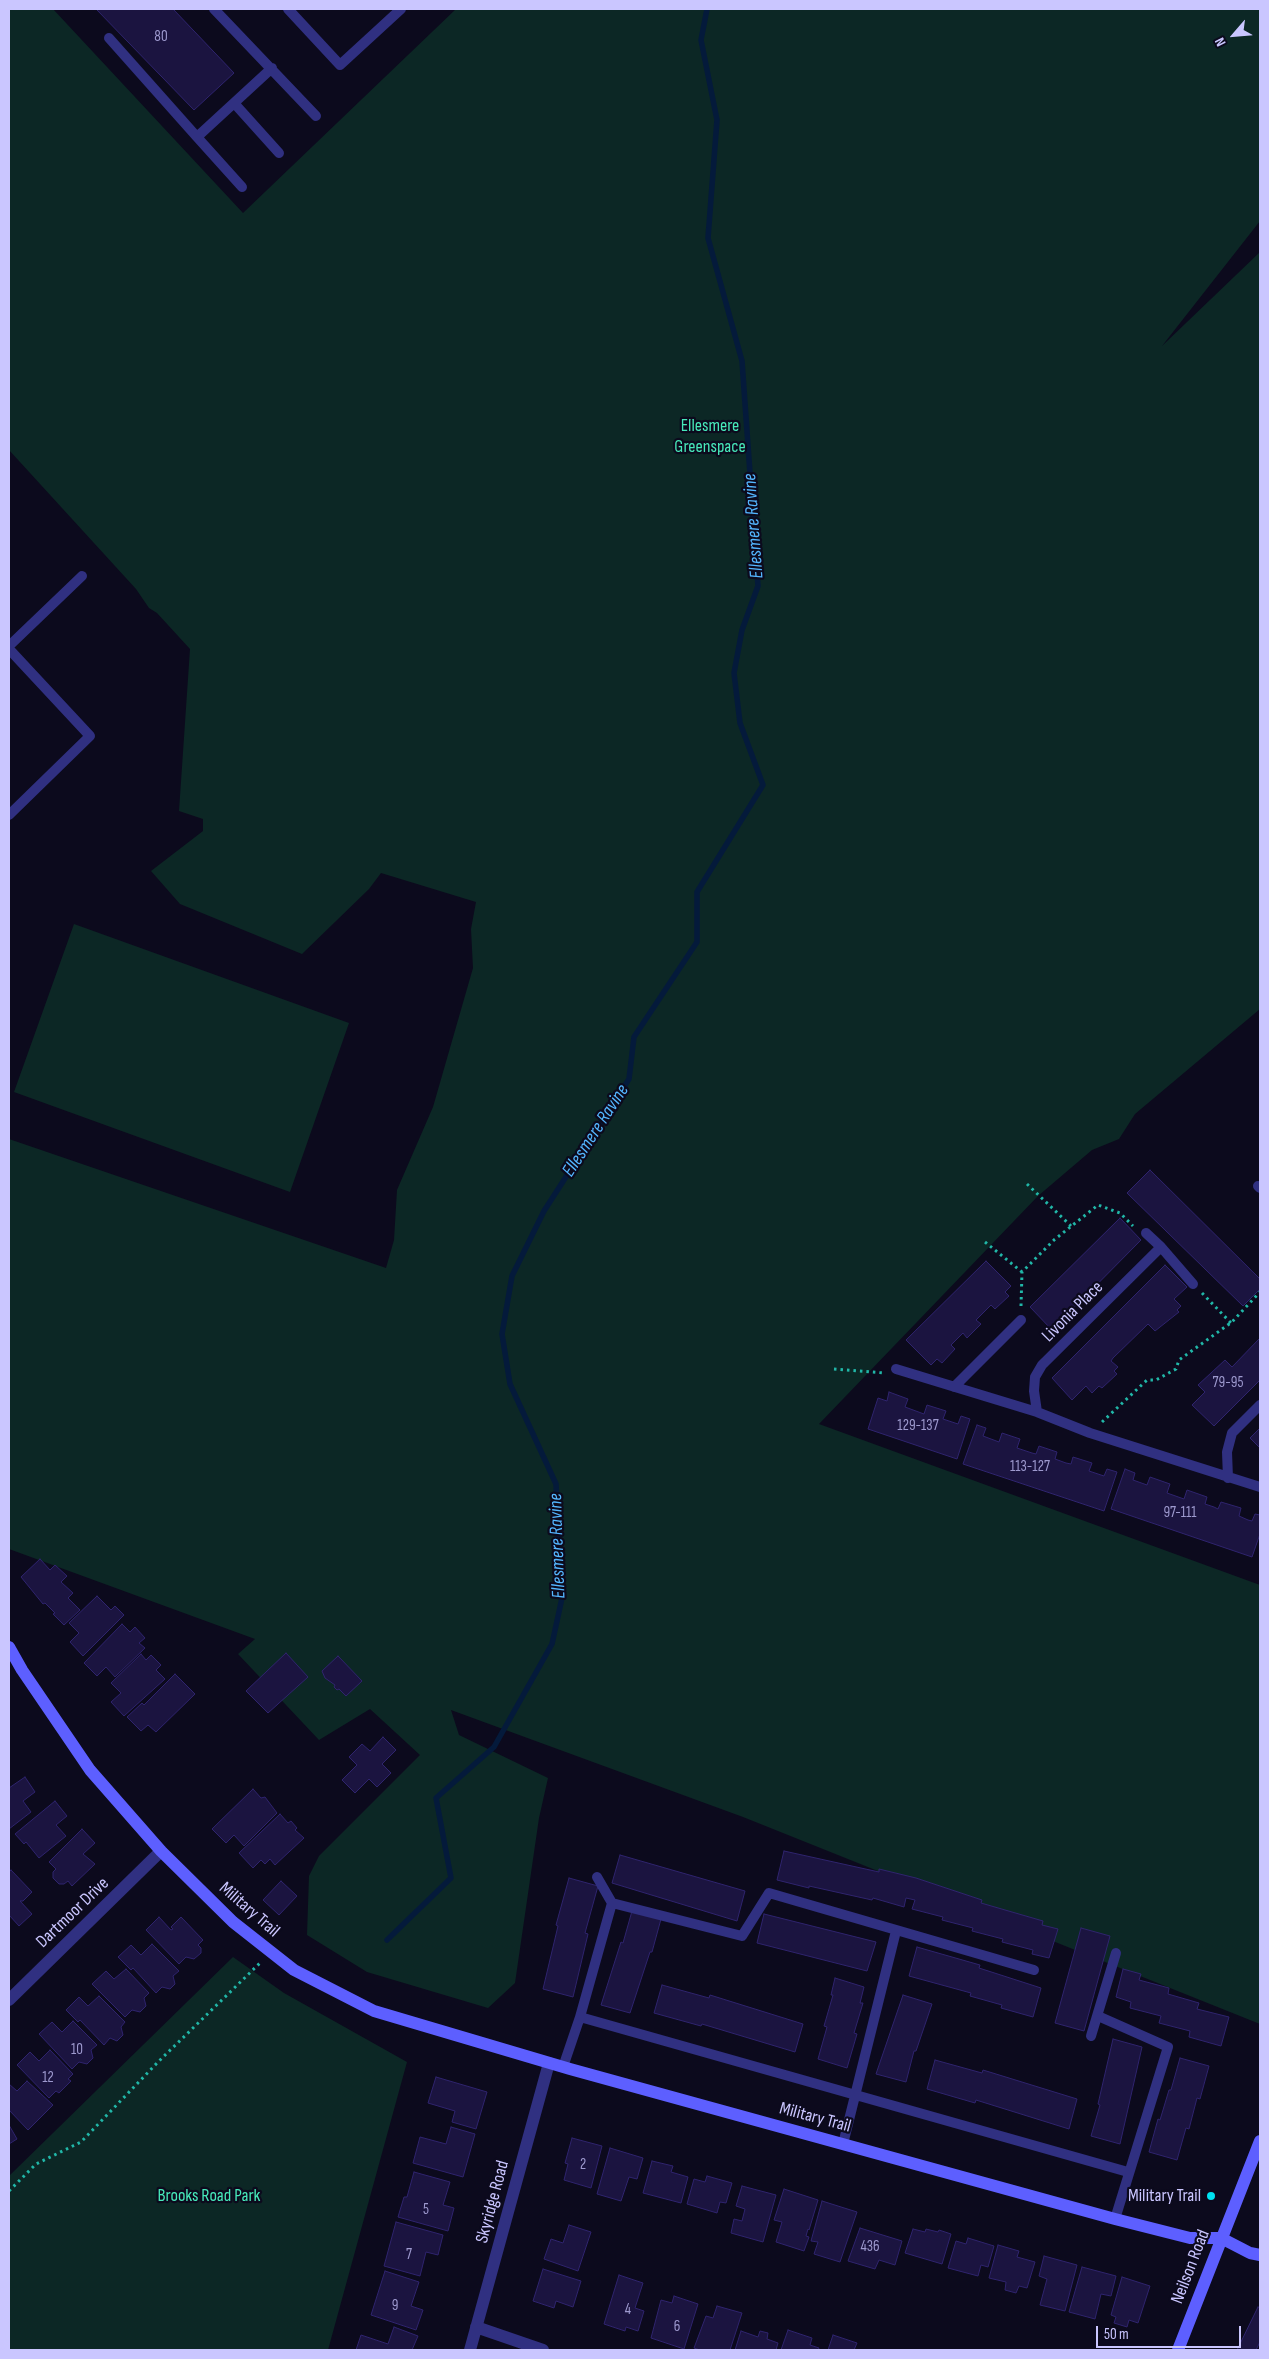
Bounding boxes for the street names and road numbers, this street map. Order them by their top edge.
street label: Livonia Place [1038,1277,1108,1347]
street label: Dartmoor Drive [32,1873,114,1953]
street label: Military Trail [214,1878,284,1942]
street label: Military Trail [777,2098,853,2138]
street label: Skyridge Road [472,2158,514,2246]
street label: Neilson Road [1167,2227,1215,2307]

